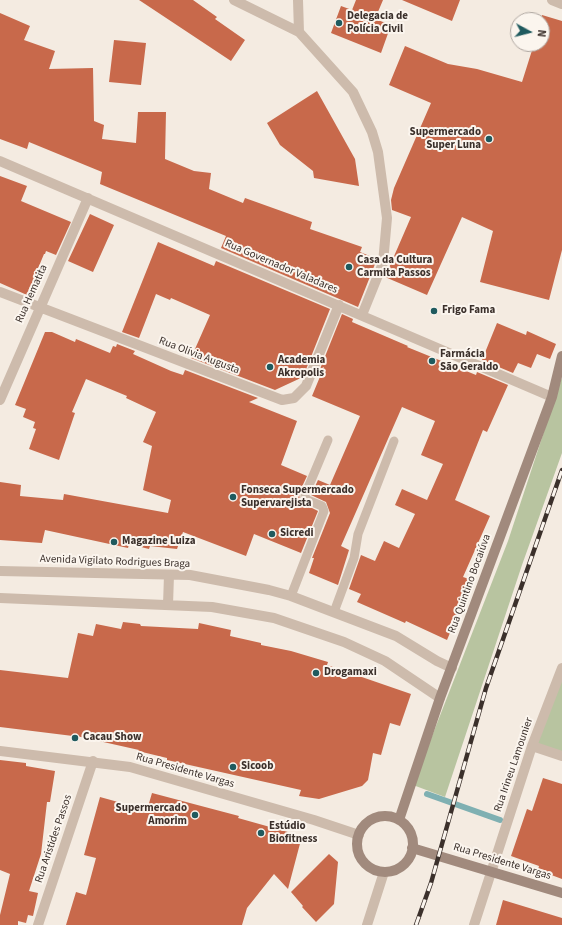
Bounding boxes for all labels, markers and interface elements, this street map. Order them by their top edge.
place label: Delegacia de Polícia Civil [347,10,408,36]
north arrow [510,12,550,52]
marker: Delegacia de Polícia Civil [334,18,344,28]
text: N [534,29,549,38]
place label: Supermercado Super Luna [410,126,481,152]
marker: Supermercado Super Luna [484,134,494,144]
street label: Rua Governador Valadares [223,237,339,297]
place label: Casa da Cultura Carmita Passos [357,254,432,280]
marker: Casa da Cultura Carmita Passos [344,262,354,272]
street label: Rua Hematita [13,263,51,325]
place label: Frigo Fama [442,304,495,318]
marker: Frigo Fama [429,306,439,316]
street label: Rua Olívia Augusta [157,335,241,377]
place label: Farmácia São Geraldo [440,348,498,374]
place label: Academia Akropolis [278,354,325,380]
marker: Farmácia São Geraldo [427,356,437,366]
marker: Academia Akropolis [265,362,275,372]
place label: Fonseca Supermercado Supervarejista [241,484,354,510]
marker: Fonseca Supermercado Supervarejista [228,492,238,502]
place label: Sicredi [280,527,314,541]
marker: Sicredi [267,529,277,539]
street label: Rua Quintino Bocaiúva [446,533,494,635]
place label: Magazine Luiza [122,535,196,549]
marker: Magazine Luiza [109,537,119,547]
street label: Avenida Vigilato Rodrigues Braga [40,553,190,571]
place label: Drogamaxi [324,666,377,680]
marker: Drogamaxi [311,668,321,678]
street label: Rua Irineu Lamounier [492,716,536,814]
place label: Cacau Show [83,731,141,745]
marker: Cacau Show [70,733,80,743]
street label: Rua Presidente Vargas [134,751,236,791]
place label: Sicoob [241,760,274,774]
marker: Sicoob [228,762,238,772]
street label: Rua Aristides Passos [33,793,75,885]
place label: Supermercado Amorim [116,802,187,828]
marker: Supermercado Amorim [190,810,200,820]
place label: Estúdio Biofitness [269,820,317,846]
marker: Estúdio Biofitness [256,828,266,838]
street label: Rua Presidente Vargas [451,841,553,883]

